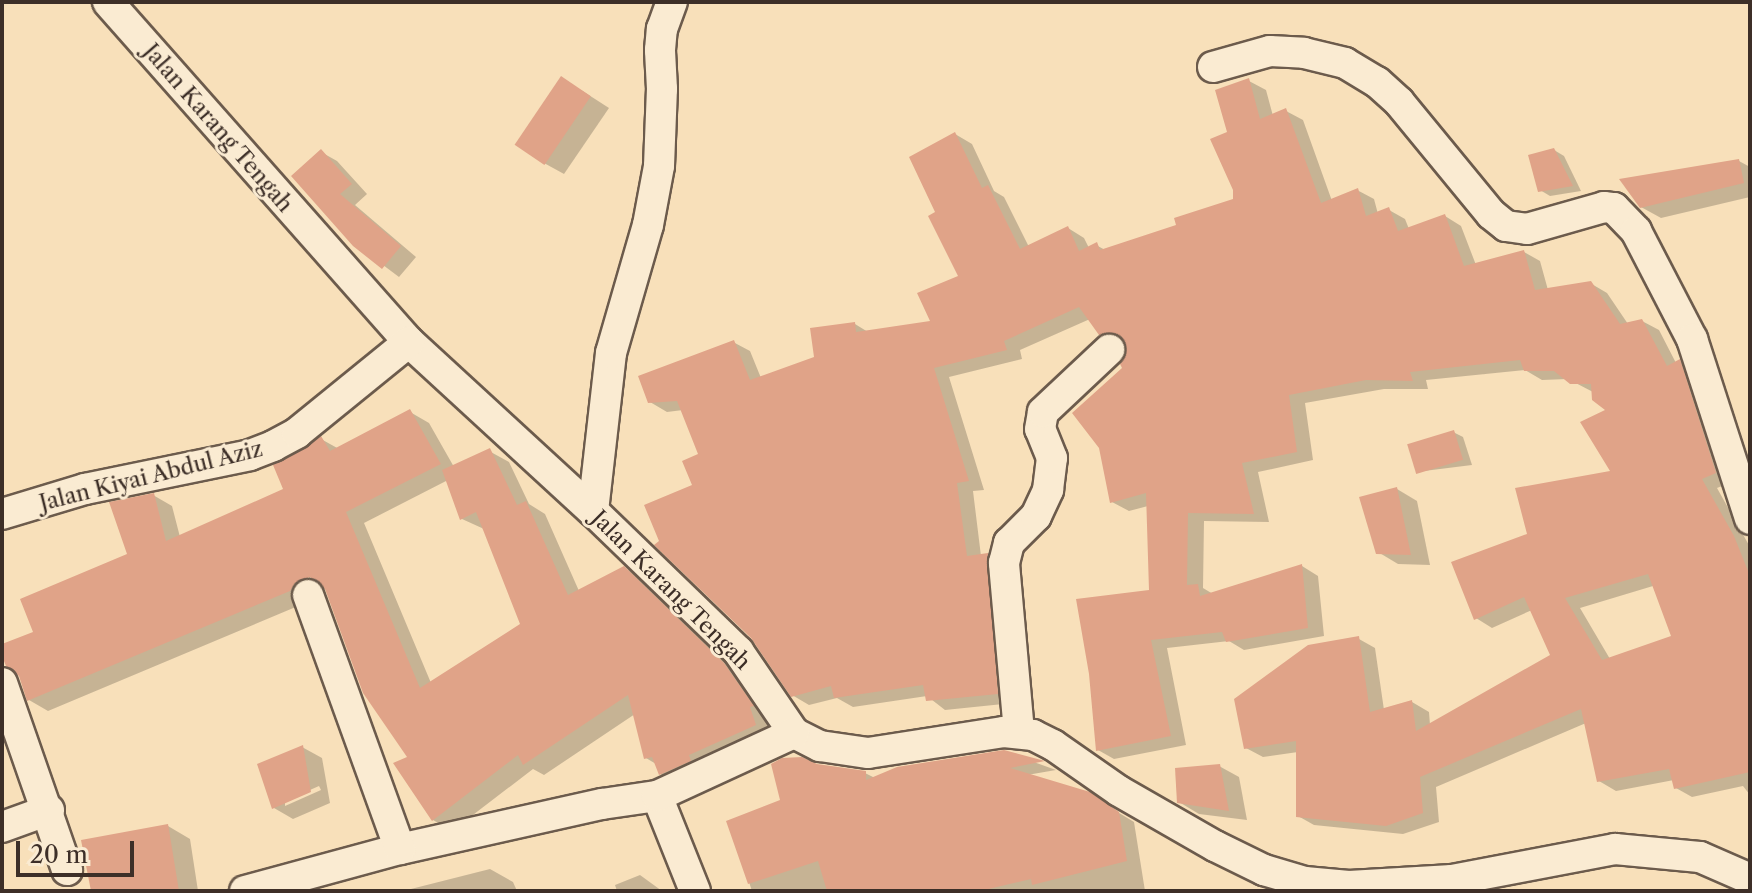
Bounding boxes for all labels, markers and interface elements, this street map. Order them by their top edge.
street label: Jalan Karang Tengah [138,38,298,218]
street label: Jalan Kiyai Abdul Aziz [36,435,266,517]
street label: Jalan Karang Tengah [586,505,756,675]
scale bar [20,825,138,875]
text: 20 m [30,840,88,869]

